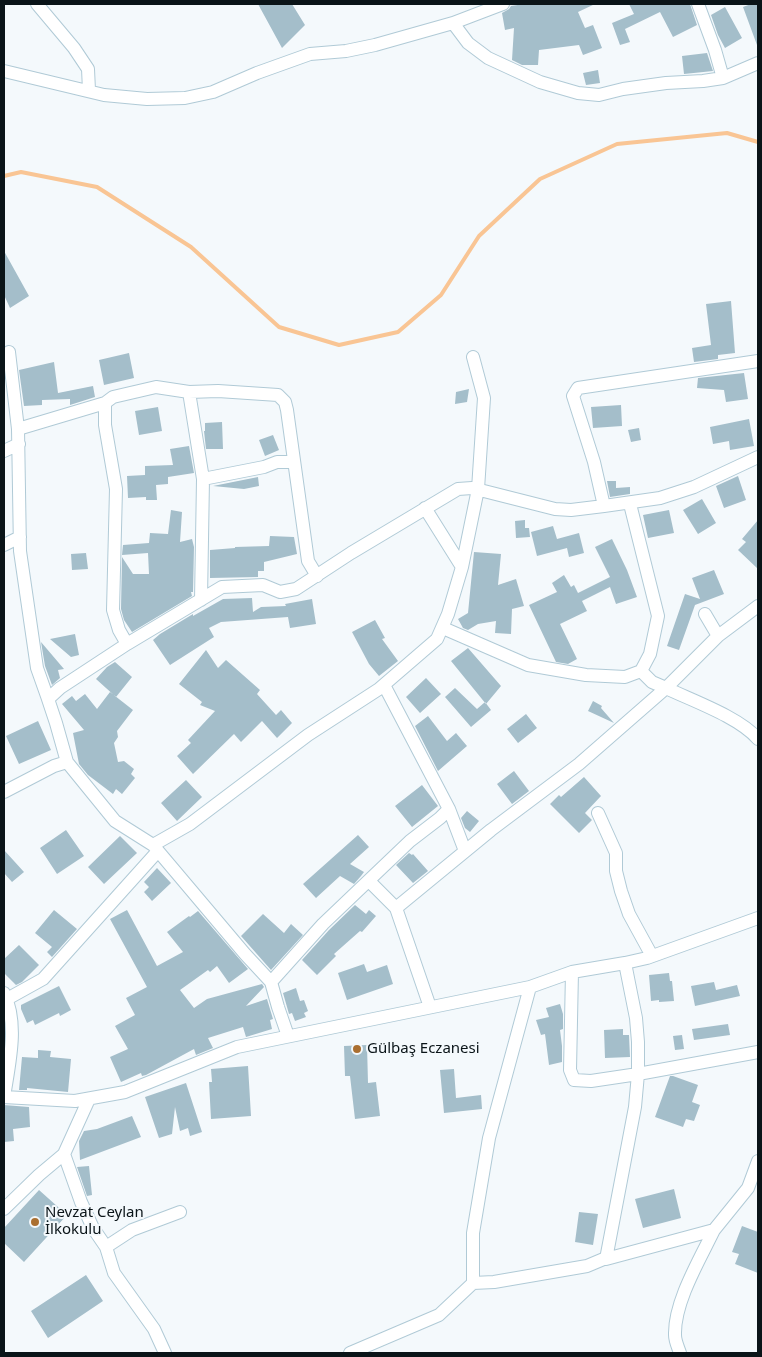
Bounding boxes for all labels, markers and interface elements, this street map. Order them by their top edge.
place label: Gülbaş Eczanesi [367,1040,480,1058]
marker: Gülbaş Eczanesi [351,1043,363,1055]
place label: Nevzat Ceylan İlkokulu [45,1204,144,1239]
marker: Nevzat Ceylan İlkokulu [29,1216,41,1228]

